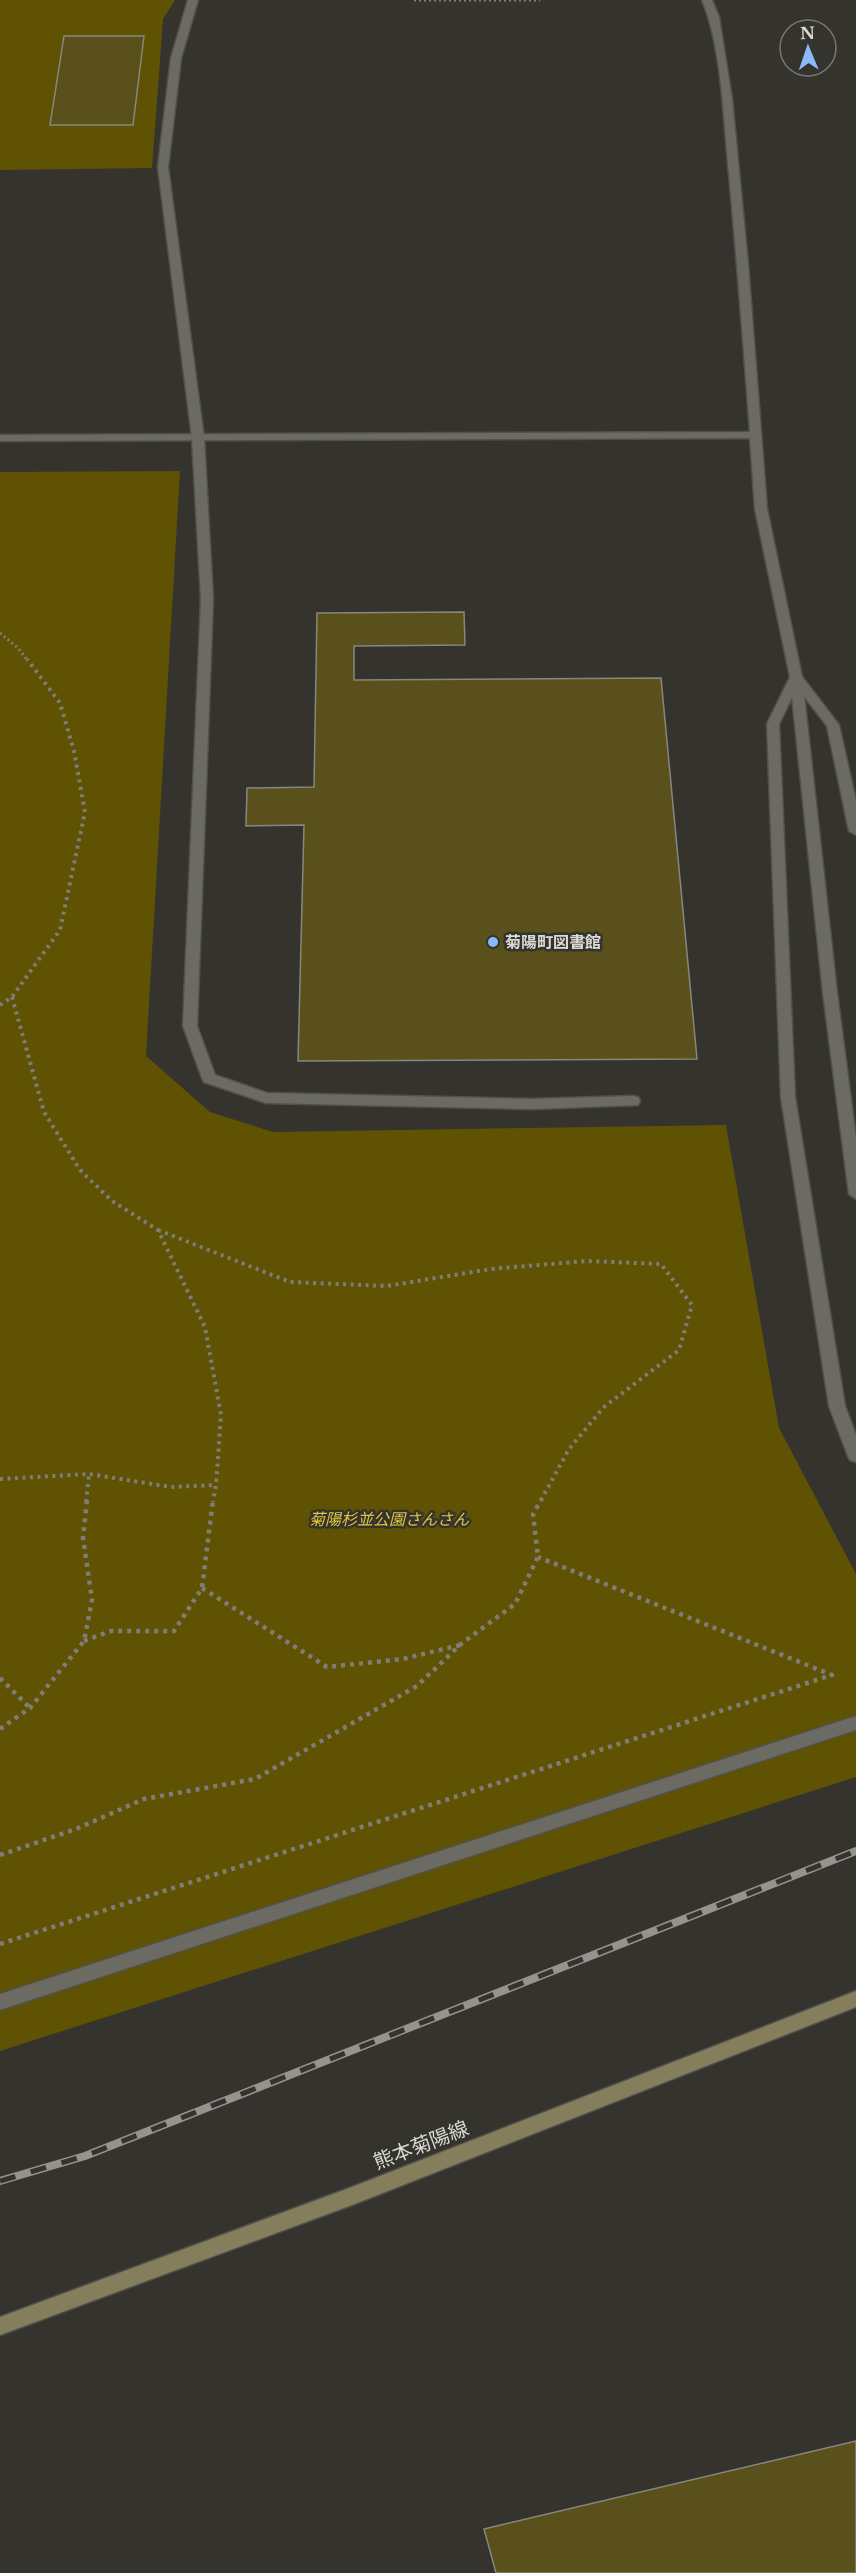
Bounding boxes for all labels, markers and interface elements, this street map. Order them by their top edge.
north arrow [778,18,838,78]
text: N [800,23,815,43]
place label: 菊陽町図書館 [505,932,601,952]
marker: 菊陽町図書館 [486,935,500,949]
park label: 菊陽杉並公園さんさん [309,1509,470,1529]
street label: 熊本菊陽線 [370,2116,472,2174]

